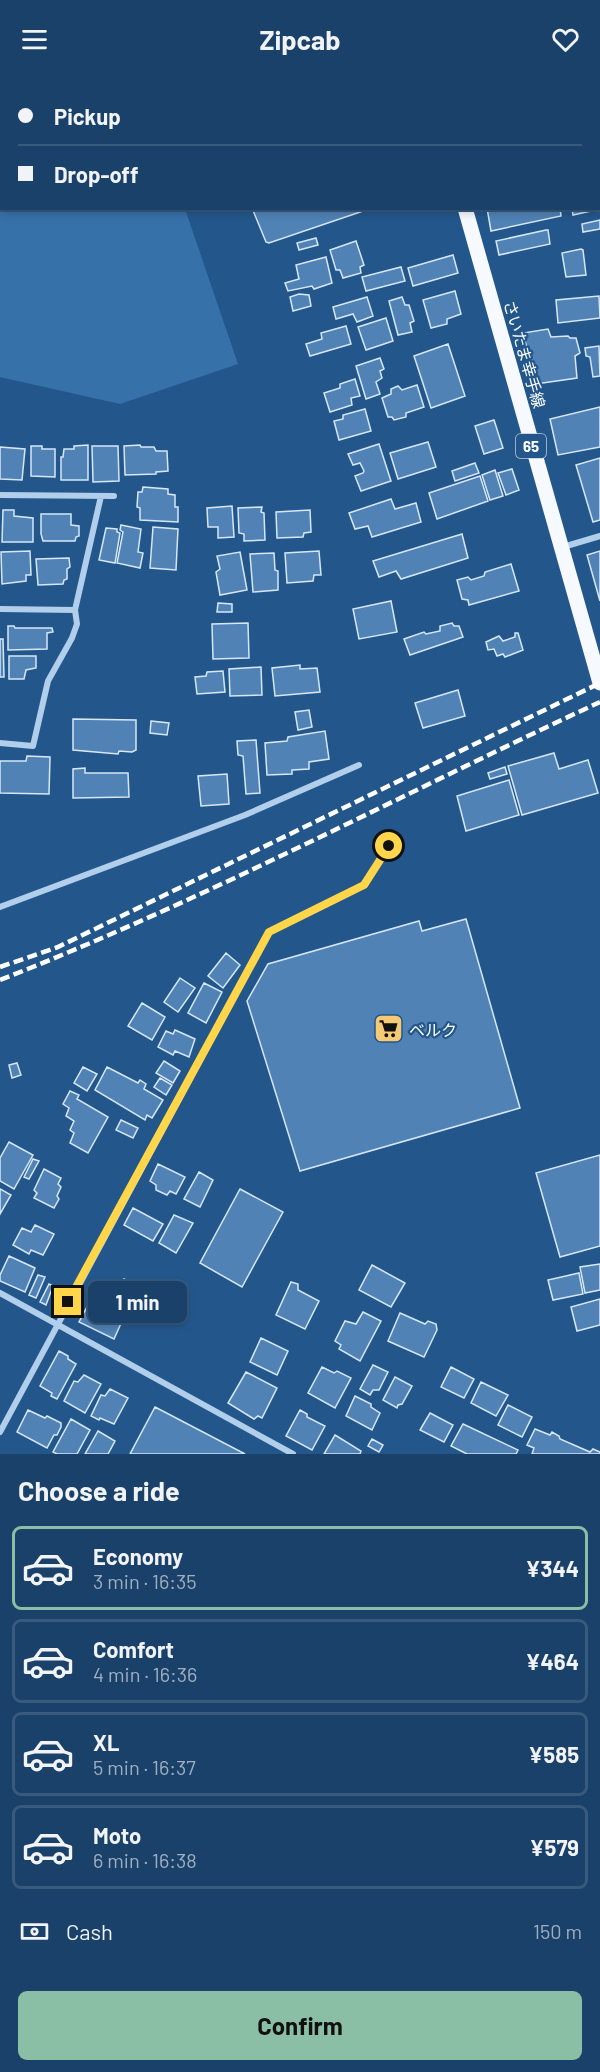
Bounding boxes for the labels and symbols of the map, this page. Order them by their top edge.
street label: さいたま幸手線 [500,298,550,410]
road number: 65 [516,434,546,458]
route start [375,832,402,859]
supermarket icon: ベルク [372,1013,404,1045]
place label: ベルク [409,1020,457,1039]
callout: 1 min [89,1281,188,1323]
route end [54,1288,81,1315]

